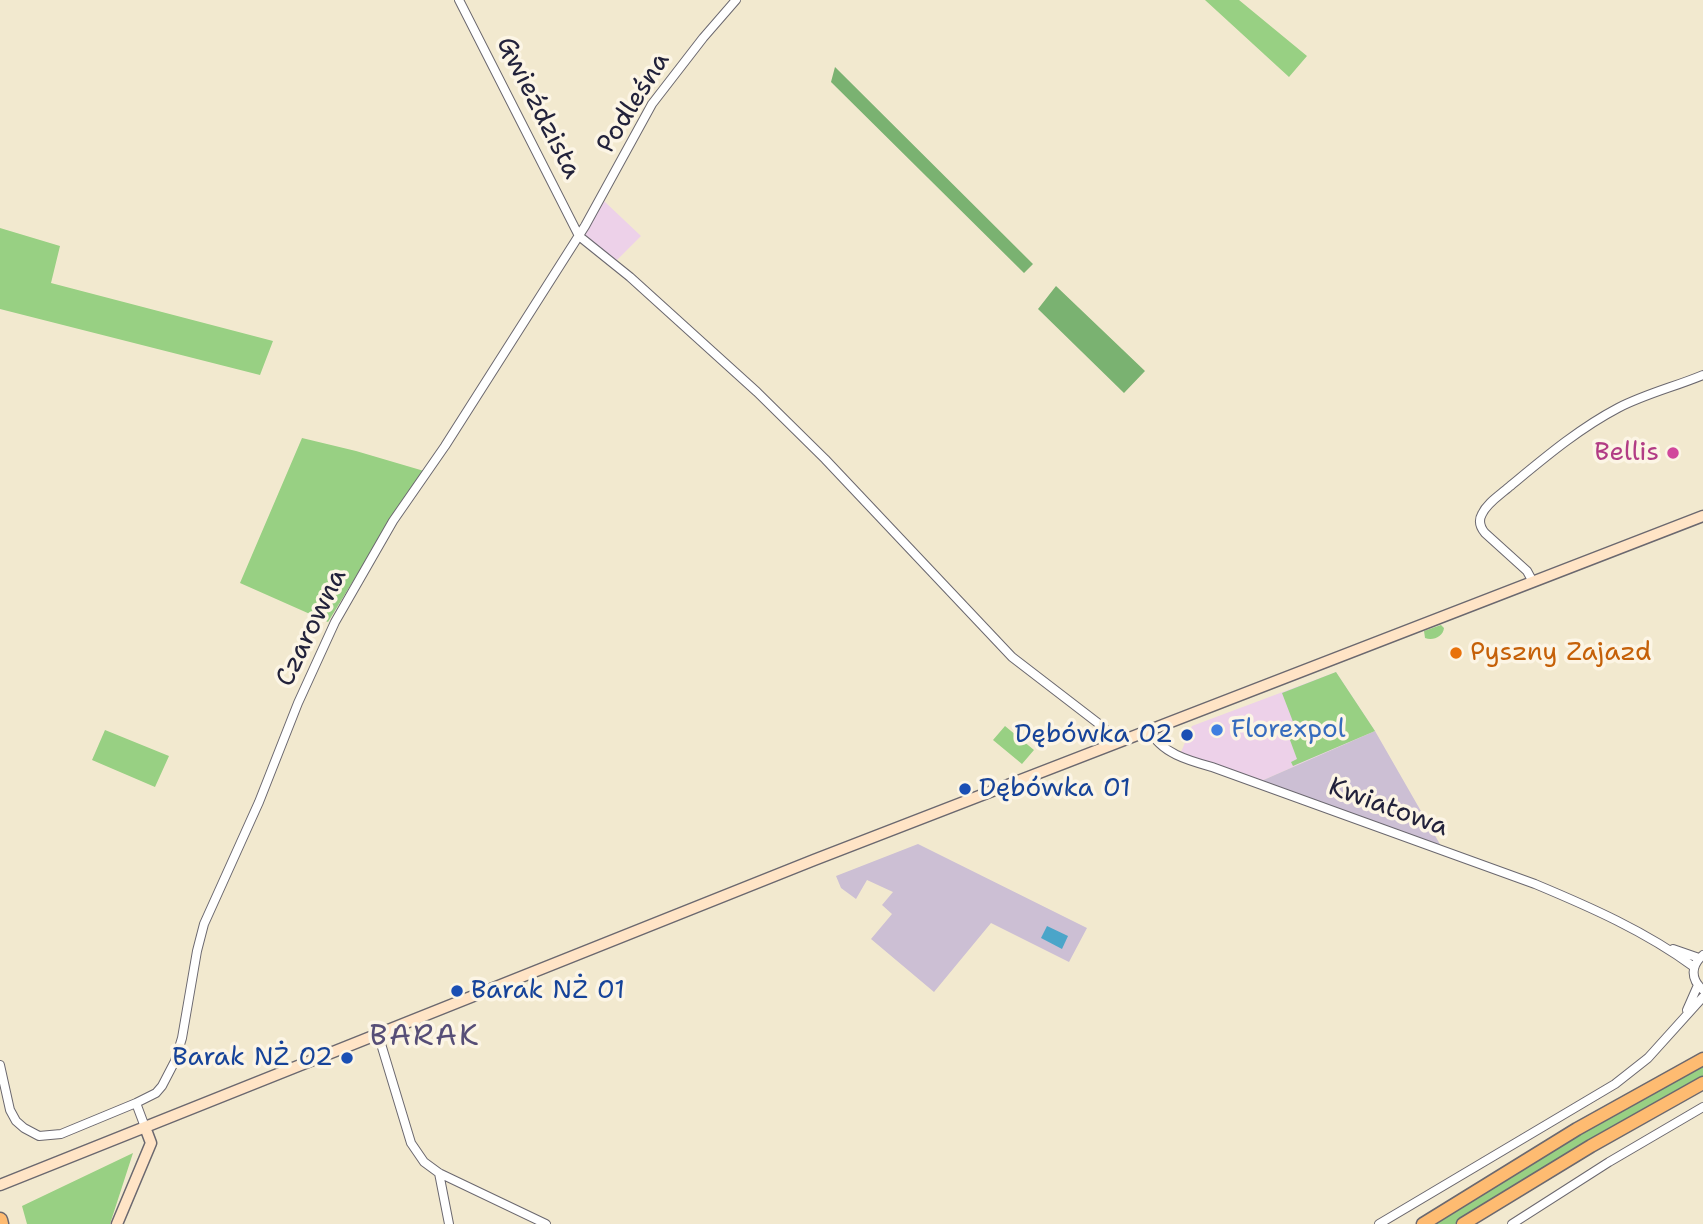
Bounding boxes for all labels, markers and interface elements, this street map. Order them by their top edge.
street label: Gwieździsta [489,32,587,184]
street label: Podleśna [591,47,677,159]
place label: Bellis [1594,437,1659,469]
marker: Bellis [1665,445,1681,461]
street label: Czarowna [270,564,354,692]
place label: Pyszny Zajazd [1470,637,1652,669]
marker: Pyszny Zajazd [1448,645,1464,661]
place label: Florexpol [1231,714,1346,746]
place label: Dębówka 02 [1015,719,1173,751]
marker: Florexpol [1209,722,1225,738]
marker: Dębówka 02 [1179,727,1195,743]
street label: Kwiatowa [1324,772,1452,844]
place label: Dębówka 01 [979,773,1131,805]
marker: Dębówka 01 [957,781,973,797]
place label: Barak NŻ 01 [471,975,625,1007]
marker: Barak NŻ 01 [449,983,465,999]
district label: BARAK [370,1019,480,1055]
place label: Barak NŻ 02 [172,1042,333,1074]
marker: Barak NŻ 02 [339,1050,355,1066]

